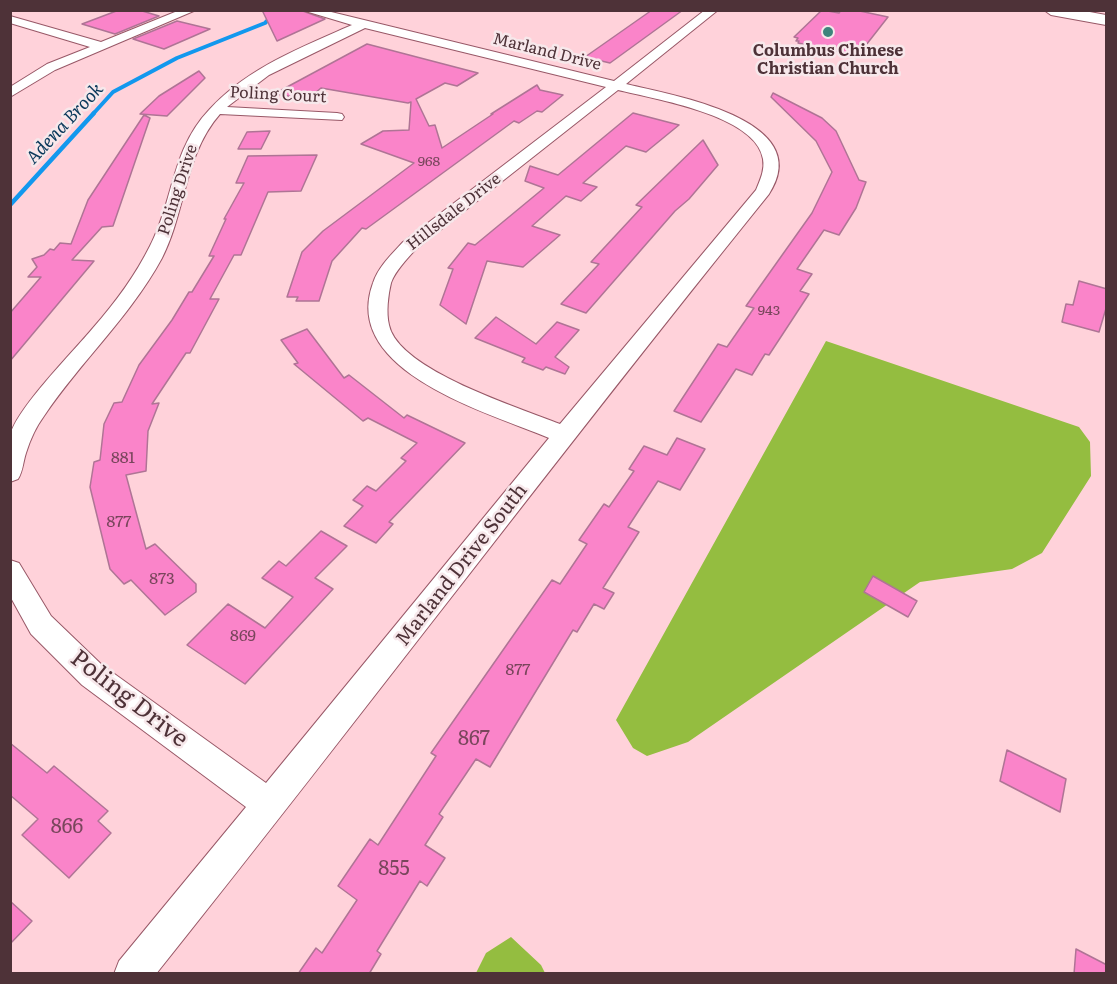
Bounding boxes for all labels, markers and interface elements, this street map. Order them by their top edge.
marker: Columbus Chinese Christian Church [821,25,835,39]
street label: Marland Drive [491,29,603,75]
place label: Columbus Chinese Christian Church [753,41,903,79]
water label: Adena Brook [22,79,108,169]
street label: Poling Court [229,83,327,107]
street label: Poling Drive [154,142,202,238]
house number: 968 [418,154,440,170]
street label: Hillsdale Drive [403,169,505,255]
house number: 943 [758,303,780,319]
house number: 881 [111,448,135,468]
street label: Marland Drive South [391,479,533,651]
house number: 877 [107,512,131,532]
house number: 873 [149,569,175,589]
house number: 869 [230,626,256,646]
street label: Poling Drive [64,644,194,754]
house number: 877 [506,660,530,680]
house number: 867 [458,727,490,751]
house number: 866 [51,815,83,839]
house number: 855 [378,857,410,881]

